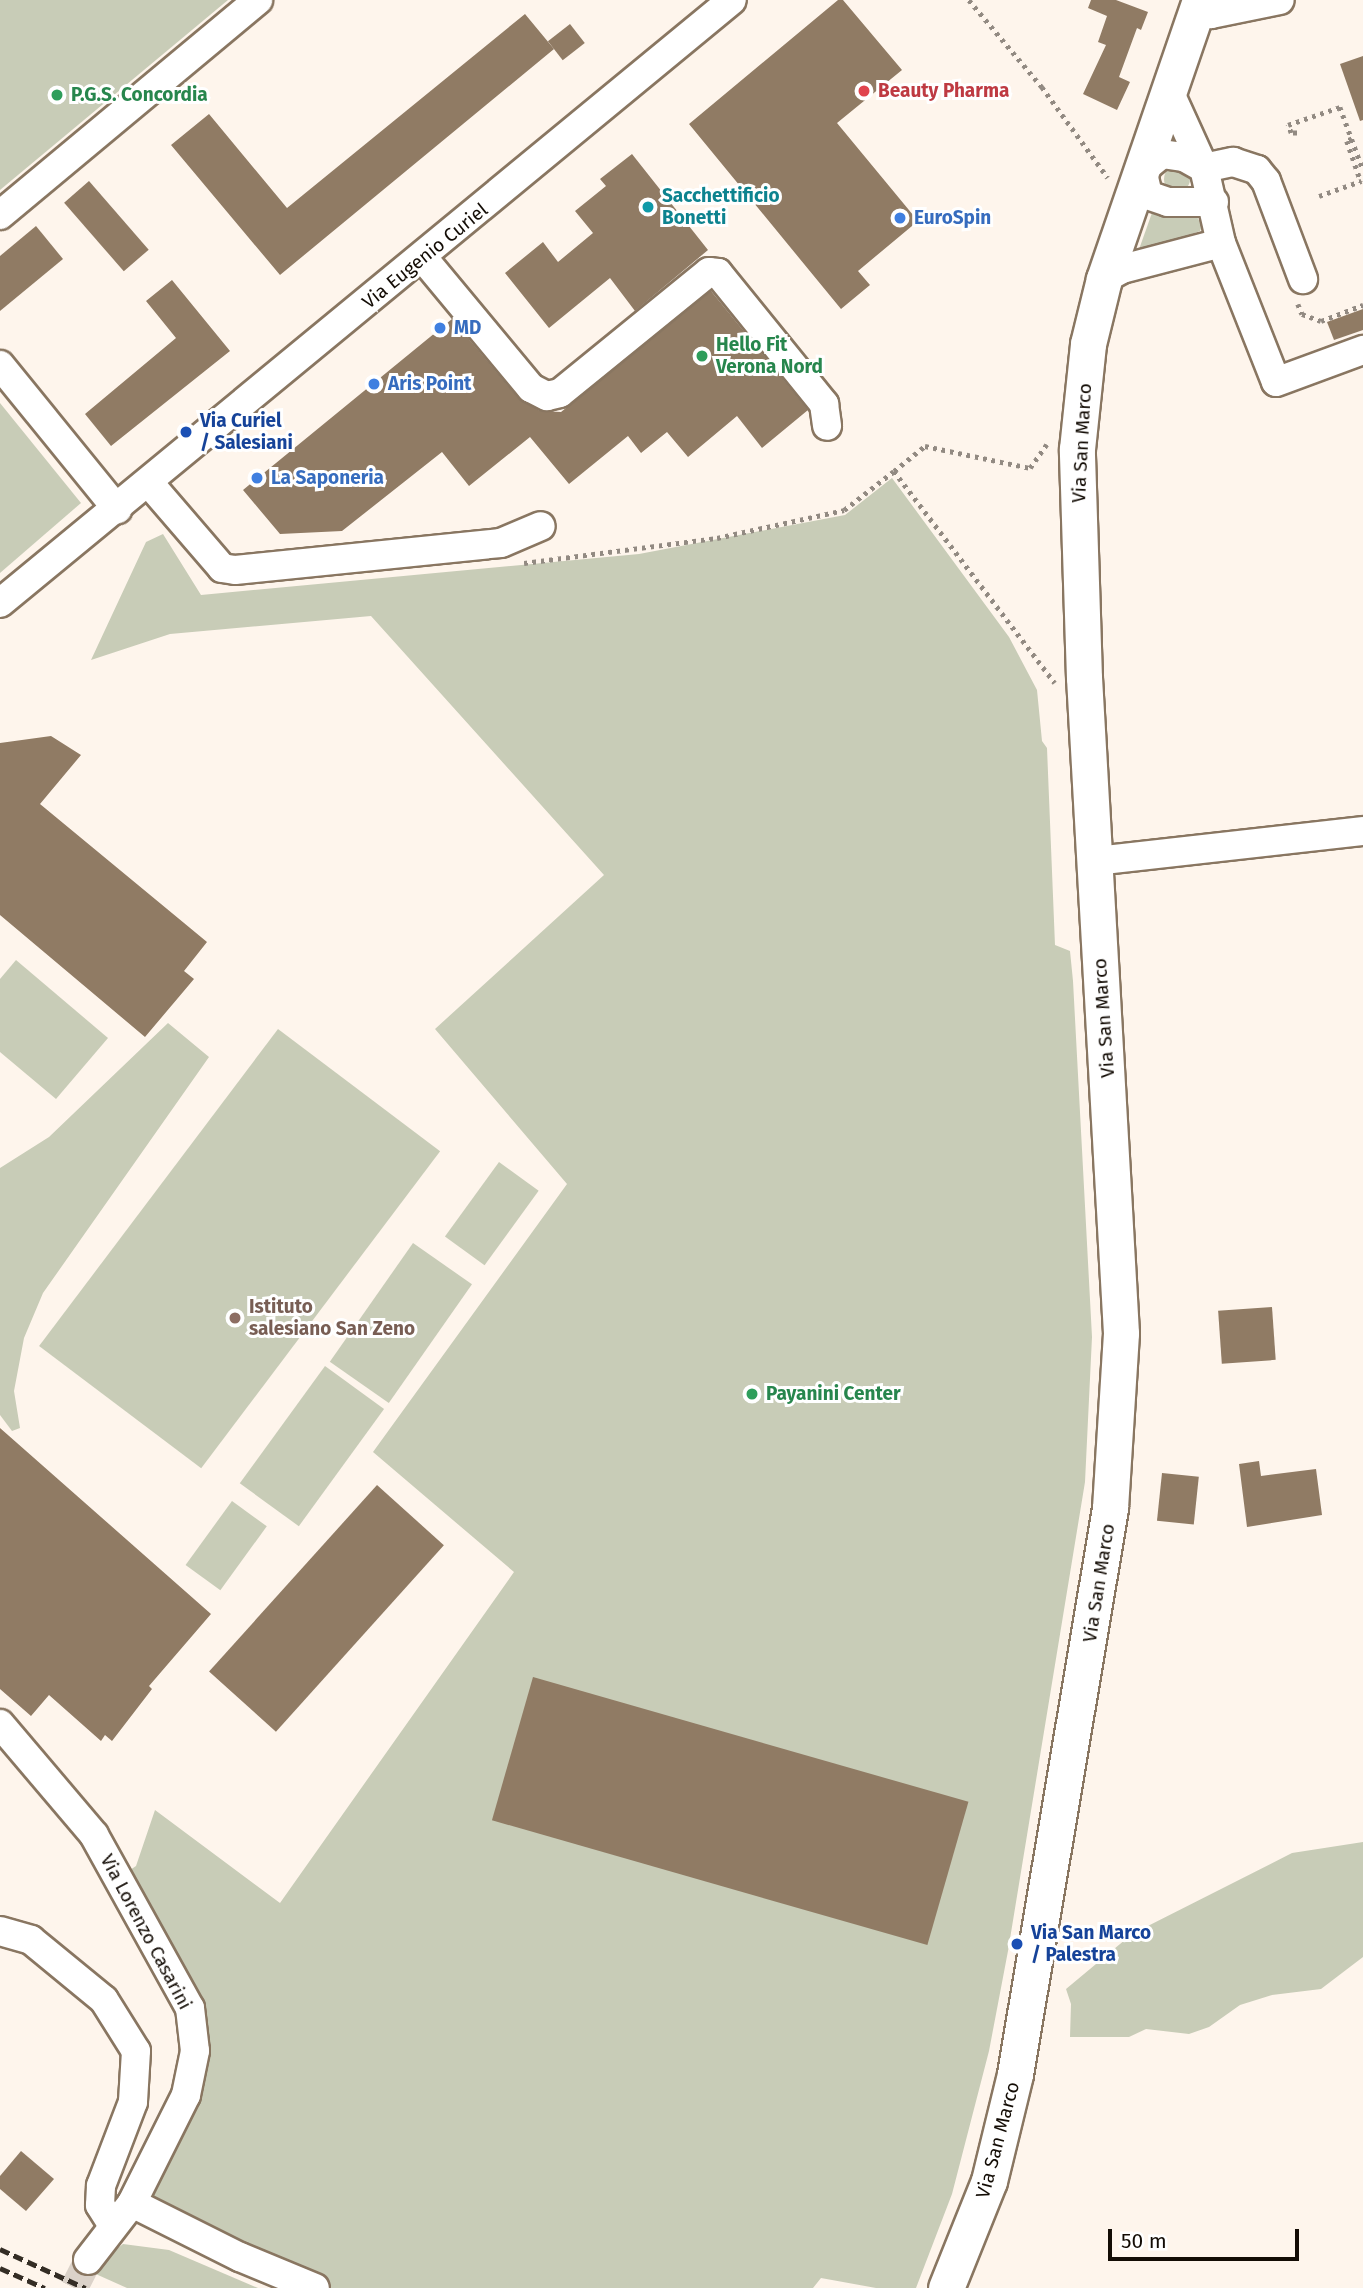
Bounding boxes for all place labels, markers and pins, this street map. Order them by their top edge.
place label: Beauty Pharma [878,80,1009,102]
marker: Beauty Pharma [856,83,872,99]
place label: P.G.S. Concordia [71,84,208,106]
marker: P.G.S. Concordia [49,87,65,103]
place label: Sacchettificio Bonetti [662,185,780,229]
marker: Sacchettificio Bonetti [640,199,656,215]
place label: EuroSpin [914,207,991,229]
marker: EuroSpin [892,210,908,226]
place label: MD [454,317,481,339]
marker: MD [432,320,448,336]
place label: Hello Fit Verona Nord [716,334,823,378]
marker: Hello Fit Verona Nord [694,348,710,364]
place label: Aris Point [388,373,471,395]
marker: Aris Point [366,376,382,392]
place label: Via Curiel / Salesiani [200,410,293,454]
marker: Via Curiel / Salesiani [178,424,194,440]
place label: La Saponeria [271,467,384,489]
marker: La Saponeria [249,470,265,486]
place label: Istituto salesiano San Zeno [249,1296,415,1340]
marker: Istituto salesiano San Zeno [227,1310,243,1326]
place label: Payanini Center [766,1383,901,1405]
marker: Payanini Center [744,1386,760,1402]
place label: Via San Marco / Palestra [1031,1922,1151,1966]
marker: Via San Marco / Palestra [1009,1936,1025,1952]

